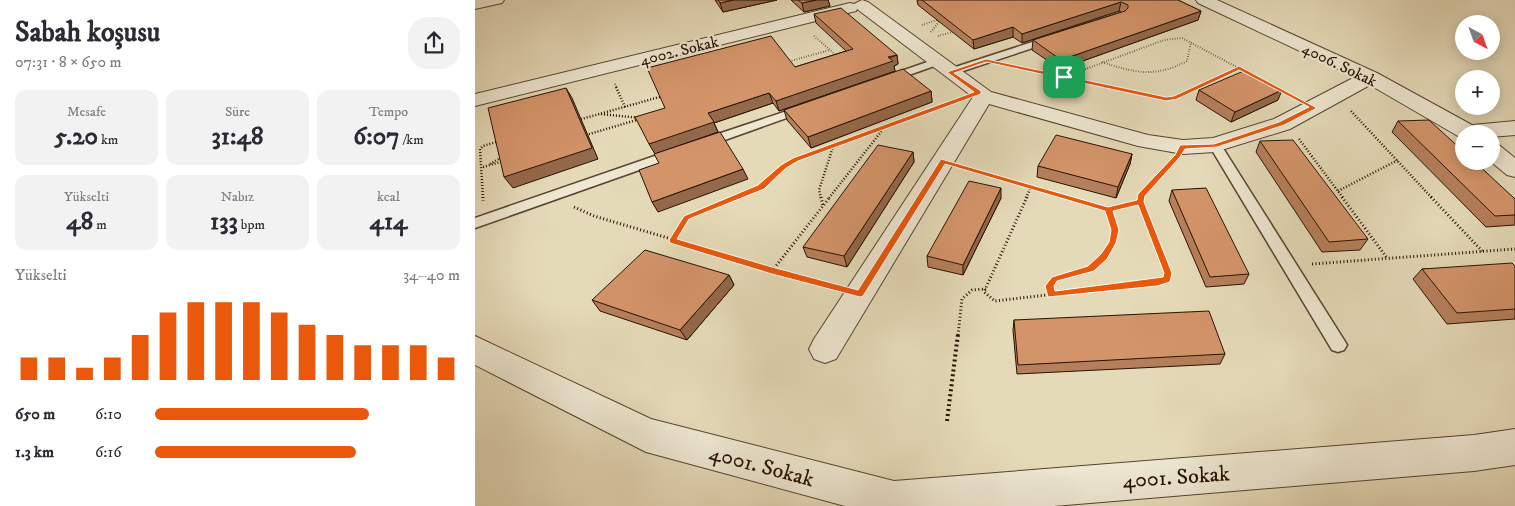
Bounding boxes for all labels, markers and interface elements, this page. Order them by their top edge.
text: Sabah koşusu [15,15,160,50]
north arrow [1455,15,1500,60]
map controls [1455,15,1500,170]
button: share [408,17,460,69]
street label: 4002. Sokak [638,32,721,70]
street label: 4006. Sokak [1299,38,1380,92]
text: 07:31 · 8 × 650 m [15,52,122,72]
pin [1043,56,1085,98]
icon: arrive [1050,63,1078,91]
button: + [1455,70,1500,115]
text: Mesafe [67,103,106,121]
text: Süre [225,103,250,121]
text: Tempo [369,103,408,121]
text: 5.20 [55,121,98,152]
text: 31:48 [212,121,263,152]
text: 6:07 [353,121,399,152]
button: − [1455,125,1500,170]
text: km [98,131,118,149]
text: /km [399,131,424,149]
text: Yükselti [64,188,109,206]
text: Nabız [221,188,254,206]
text: kcal [377,188,400,206]
text: 48 [66,206,93,237]
text: 133 [210,206,238,237]
text: 414 [370,206,407,237]
text: m [93,216,107,234]
text: bpm [238,216,265,234]
text: Yükselti [15,265,67,285]
text: 34–40 m [403,265,460,285]
text: 650 m [15,404,55,424]
text: 6:10 [95,404,122,424]
street label: 4001. Sokak [706,439,817,493]
text: 1.3 km [15,442,54,462]
text: 6:16 [95,442,122,462]
street label: 4001. Sokak [1122,460,1231,495]

